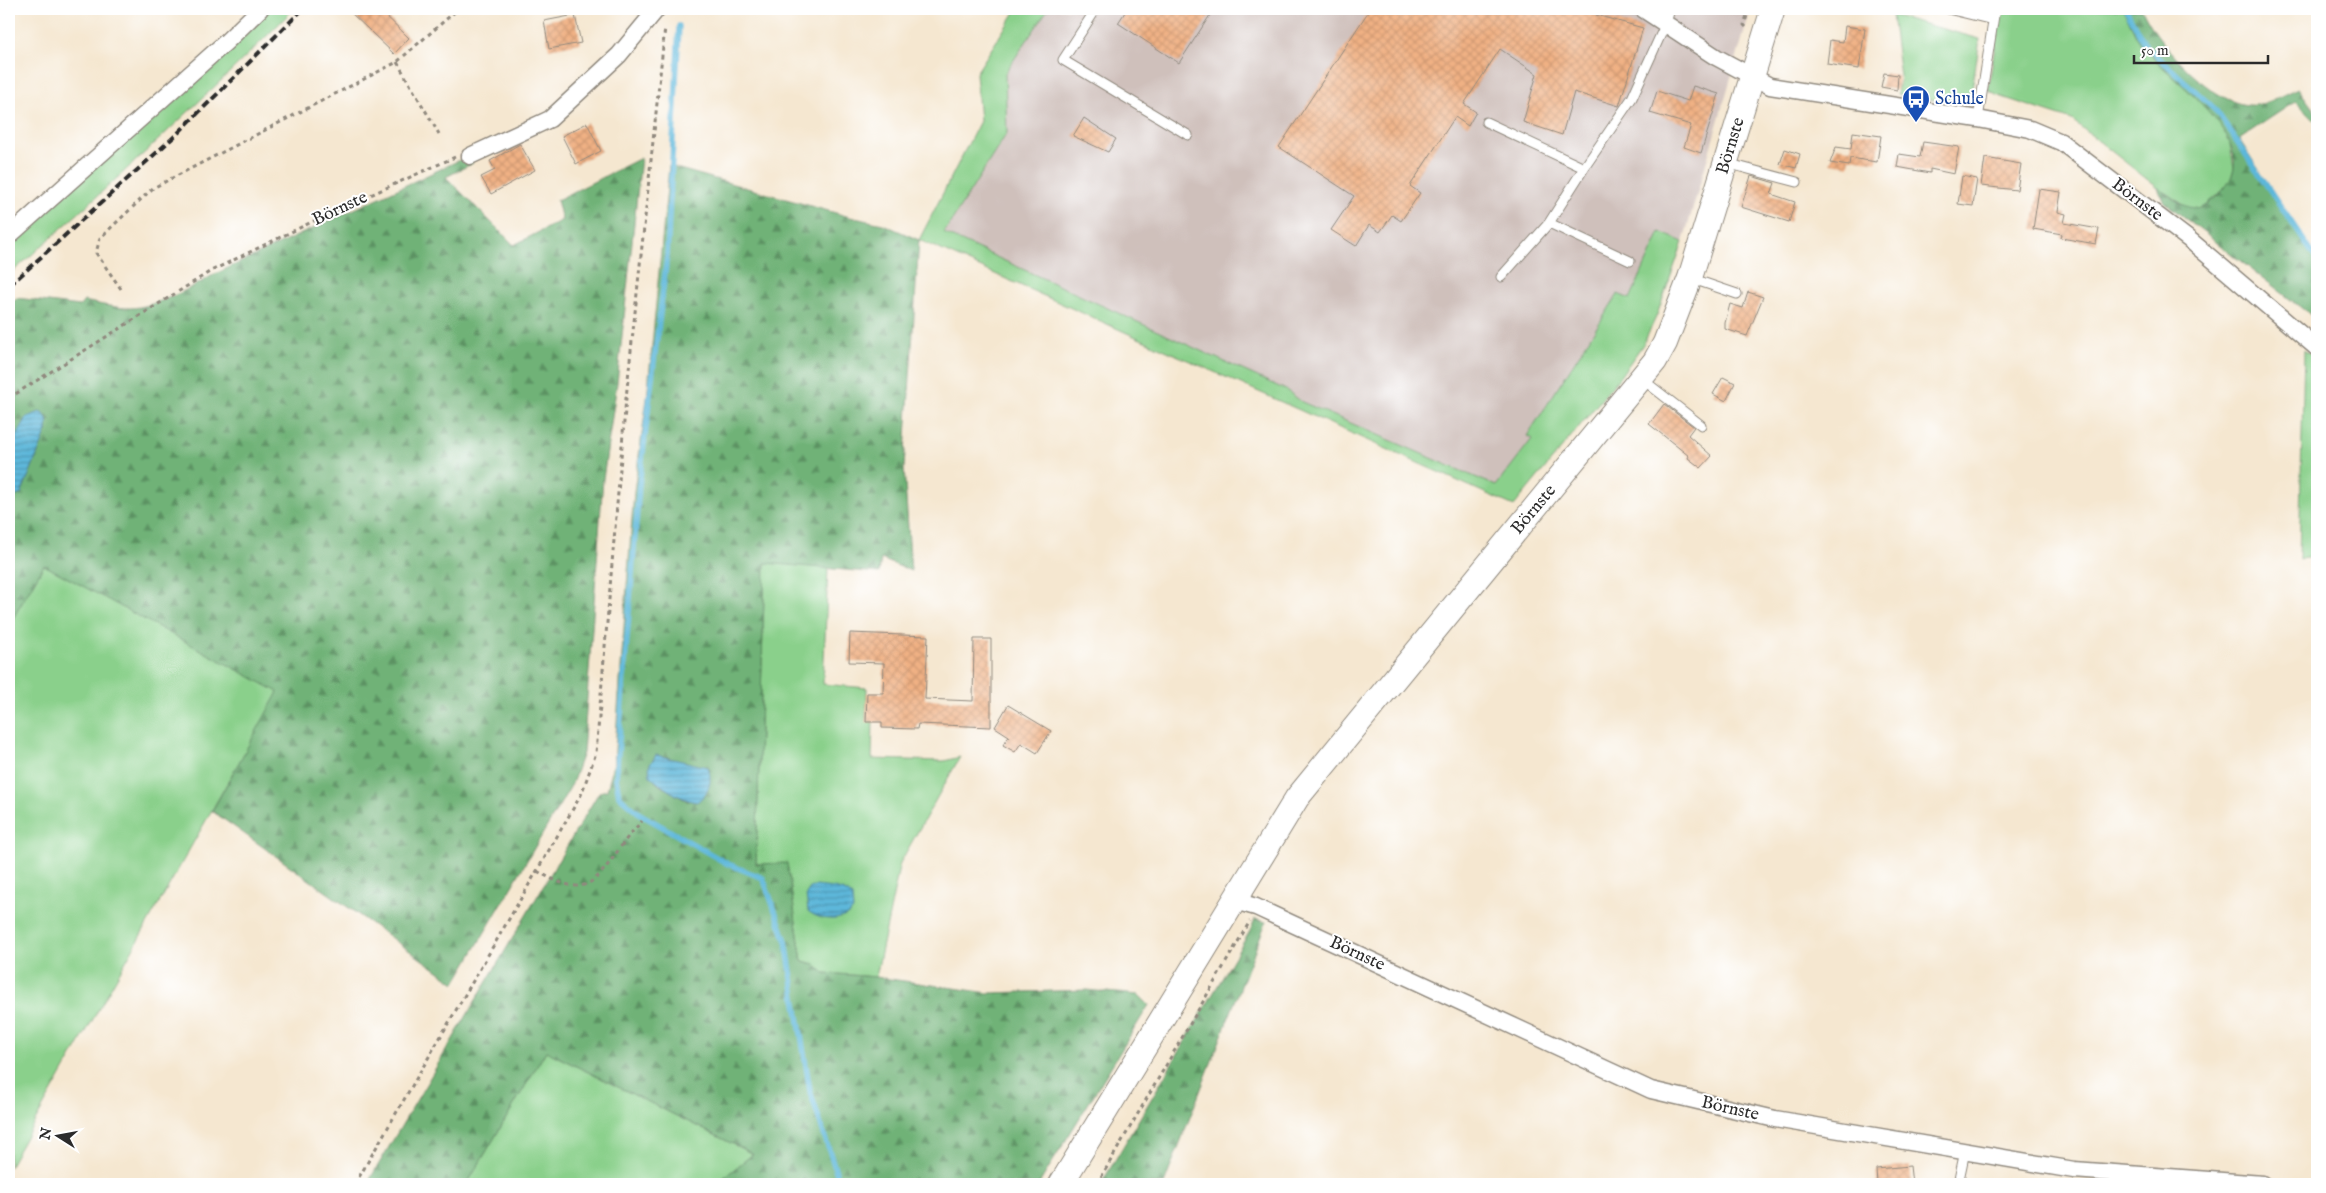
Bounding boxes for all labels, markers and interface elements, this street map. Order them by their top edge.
scale bar [2134,32,2267,64]
text: 50 m [2141,41,2169,60]
bus stop icon: Schule [1901,84,1931,123]
place label: Schule [1935,88,1984,111]
street label: Börnste [1711,115,1751,177]
street label: Börnste [2107,173,2167,227]
street label: Börnste [309,186,371,232]
street label: Börnste [1506,480,1562,540]
street label: Börnste [1326,931,1388,977]
street label: Börnste [1699,1091,1761,1127]
north arrow [32,1110,82,1160]
text: N [36,1126,56,1142]

